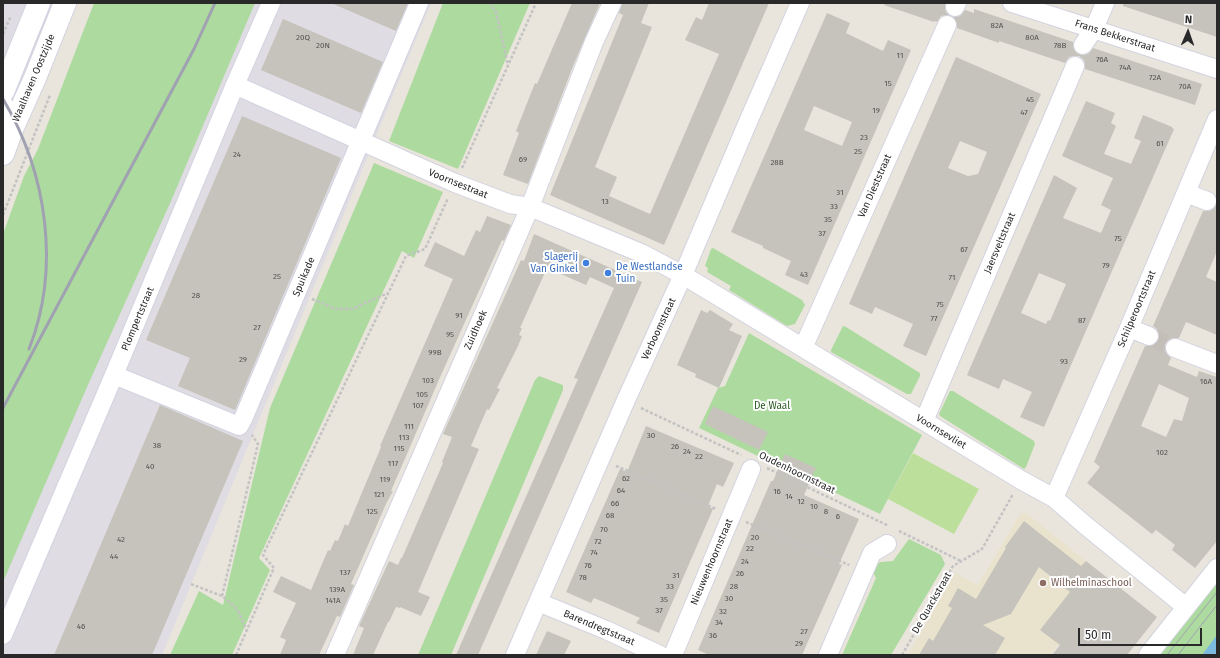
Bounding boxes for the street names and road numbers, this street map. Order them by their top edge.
street label: Frans Bekkerstraat [1073,17,1157,55]
street label: Waalhaven Oostzijde [10,32,58,124]
street label: Van Dieststraat [856,152,894,220]
street label: Voornsestraat [427,167,489,201]
street label: Jaersveltstraat [982,211,1018,275]
street label: Spuikade [290,255,318,299]
street label: Schilperoortstraat [1115,269,1159,349]
street label: Plompertstraat [119,285,157,353]
street label: Verboomstraat [639,296,679,362]
street label: Zuidhoek [462,308,490,352]
street label: Voornsevliet [914,412,968,452]
street label: Oudenhoornstraat [757,449,837,497]
street label: Nieuwenhoornstraat [688,517,736,607]
street label: De Quackstraat [910,570,954,636]
street label: Barendregtstraat [561,608,637,648]

